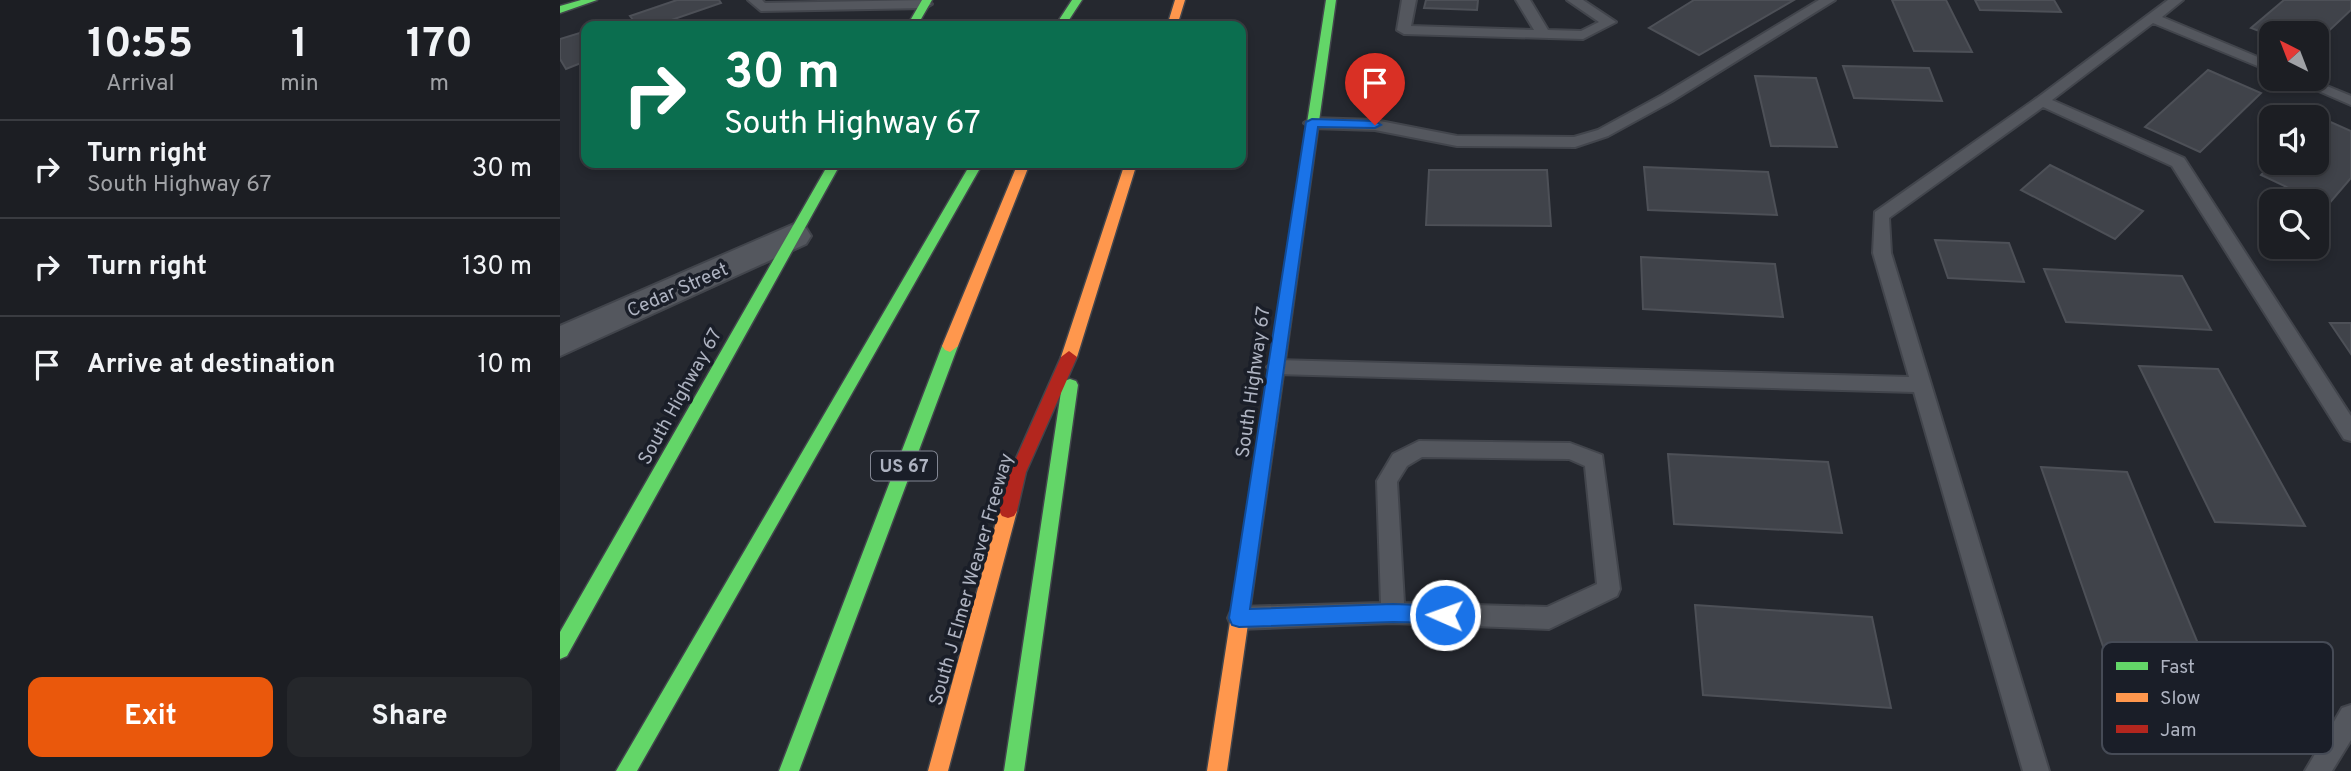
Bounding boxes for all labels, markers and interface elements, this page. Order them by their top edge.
text: 10:55 [87,19,193,72]
text: 1 [291,19,308,72]
text: 170 [406,19,473,72]
north arrow [2259,21,2329,91]
map controls [2259,21,2329,259]
text: 30 m [724,44,840,106]
icon: right [609,49,700,140]
pin [1345,53,1405,125]
icon: arrive [1356,64,1394,102]
text: Arrival [106,70,174,99]
text: min [280,70,319,99]
text: m [430,70,449,99]
text: South Highway 67 [724,105,981,145]
button: sound [2259,105,2329,175]
text: Turn right [87,138,207,171]
icon: right [28,150,66,188]
text: 30 m [472,153,532,186]
text: South Highway 67 [87,171,271,200]
button: search [2259,189,2329,259]
icon: right [28,248,66,286]
text: Turn right [87,251,207,284]
text: 130 m [462,251,532,284]
street label: Cedar Street [624,258,732,324]
street label: South Highway 67 [1231,305,1276,459]
street label: South Highway 67 [633,324,728,469]
icon: arrive [28,346,66,384]
text: Arrive at destination [87,349,335,382]
text: 10 m [477,349,532,382]
street label: South J Elmer Weaver Freeway [924,451,1019,709]
road number: US 67 [871,452,937,480]
position arrow [1408,578,1482,652]
legend [2102,642,2333,754]
text: Fast [2160,656,2195,680]
button: Exit [28,677,273,757]
button: Share [287,677,532,757]
text: Slow [2160,687,2200,711]
text: Jam [2160,719,2197,743]

